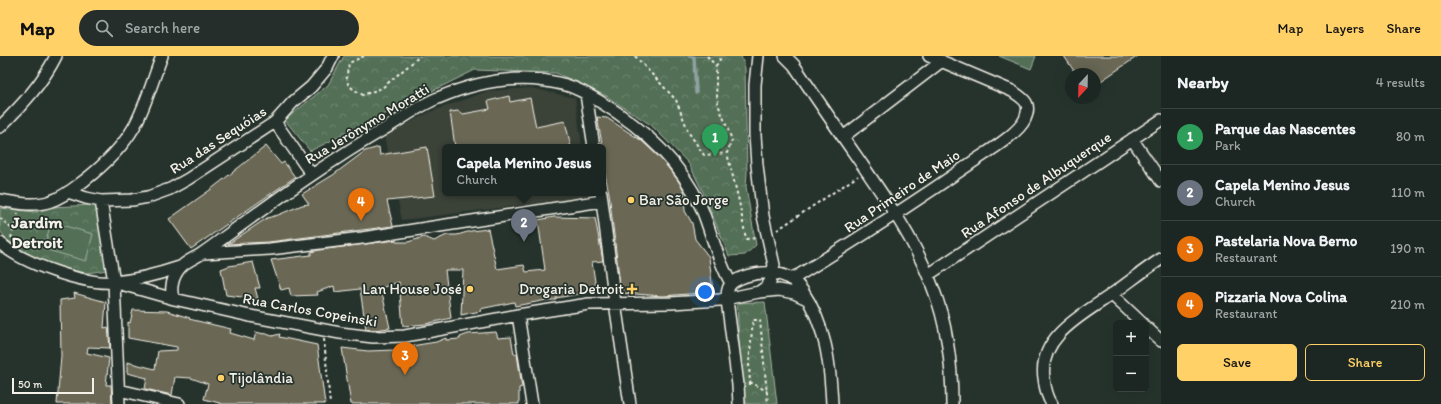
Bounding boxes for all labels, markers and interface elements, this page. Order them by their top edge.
search box [79,10,359,46]
text: Map [20,17,55,40]
icon: search [93,17,115,39]
text: Search here [125,19,200,37]
text: Map [1278,20,1303,37]
text: Layers [1325,20,1364,37]
text: Share [1386,20,1421,37]
north arrow [1065,68,1101,104]
text: Nearby [1177,72,1229,92]
text: 4 results [1376,75,1425,90]
street label: Rua Jerônymo Moratti [302,80,432,168]
street label: Rua das Sequóias [166,102,270,178]
text: Parque das Nascentes [1215,120,1356,138]
pin: 1 [702,124,728,157]
street label: Rua Afonso de Albuquerque [957,128,1115,242]
text: 1 [1187,129,1193,144]
text: 80 m [1396,129,1425,144]
text: Park [1215,138,1241,153]
popup [442,144,606,196]
street label: Rua Primeiro de Maio [841,146,963,236]
text: Capela Menino Jesus [457,154,591,172]
text: Church [457,172,497,187]
text: Capela Menino Jesus [1215,176,1350,194]
text: 2 [1187,185,1193,200]
text: 110 m [1391,185,1425,200]
pin: 4 [348,188,374,221]
place label: Bar São Jorge [639,191,729,209]
text: Church [1215,194,1256,209]
marker: Bar São Jorge [626,195,636,205]
pin: 2 [511,209,537,242]
district label: Jardim Detroit [10,212,63,252]
text: Pastelaria Nova Berno [1215,232,1357,250]
text: 3 [1186,241,1194,256]
text: 190 m [1390,241,1425,256]
text: Restaurant [1215,250,1277,265]
place label: Lan House José [362,280,462,298]
place label: Drogaria Detroit [519,280,624,298]
your location [695,282,715,302]
marker: Lan House José [465,284,475,294]
marker: Drogaria Detroit [627,284,637,294]
text: Pizzaria Nova Colina [1215,288,1347,306]
street label: Rua Carlos Copeinski [241,289,379,331]
text: 4 [1186,297,1194,312]
text: 210 m [1390,297,1425,312]
text: Restaurant [1215,306,1277,321]
map controls [1113,320,1149,392]
button: + [1113,320,1149,356]
pin: 3 [392,342,418,375]
button: Save [1177,344,1297,381]
button: Share [1305,344,1425,381]
button: − [1113,356,1149,392]
place label: Tijolândia [229,369,293,387]
marker: Tijolândia [216,373,226,383]
scale bar [12,376,94,395]
text: 50 m [18,378,42,391]

